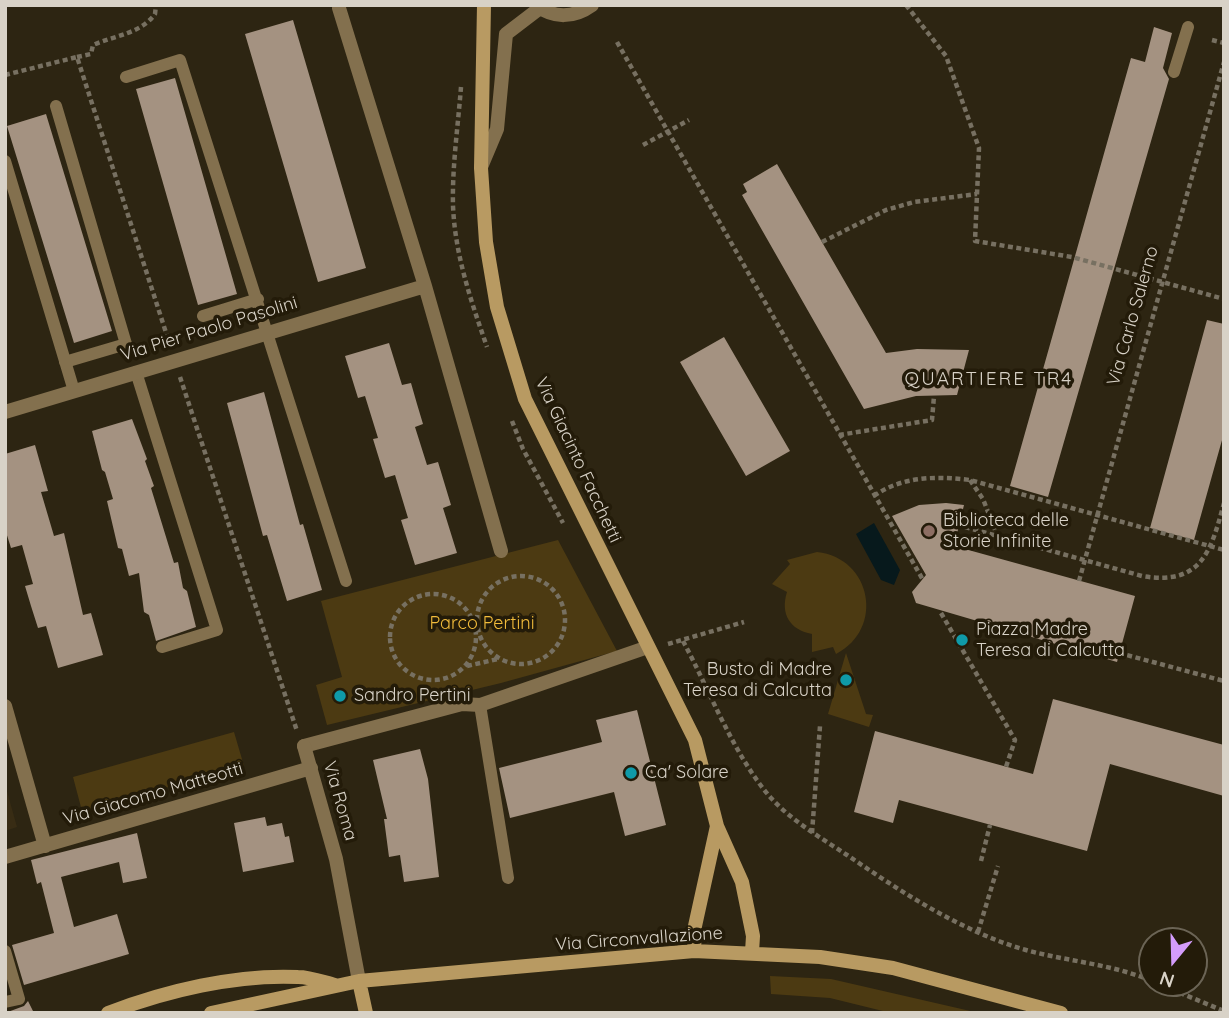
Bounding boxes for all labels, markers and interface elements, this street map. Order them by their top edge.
street label: Via Carlo Salerno [1103,244,1163,388]
street label: Via Pier Paolo Pasolini [118,292,300,366]
district label: QUARTIERE TR4 [906,368,1072,390]
street label: Via Giacinto Facchetti [530,374,626,546]
place label: Biblioteca delle Storie Infinite [943,510,1069,552]
marker: Biblioteca delle Storie Infinite [921,523,937,539]
park label: Parco Pertini [429,613,535,635]
place label: Piazza Madre Teresa di Calcutta [976,619,1125,662]
marker: Piazza Madre Teresa di Calcutta [954,632,970,648]
place label: Busto di Madre Teresa di Calcutta [683,659,832,702]
marker: Busto di Madre Teresa di Calcutta [838,672,854,688]
place label: Sandro Pertini [354,685,471,707]
marker: Sandro Pertini [332,688,348,704]
street label: Via Giacomo Matteotti [60,758,246,830]
street label: Via Roma [318,759,362,843]
place label: Ca' Solare [645,762,729,784]
marker: Ca' Solare [623,765,639,781]
street label: Via Circonvallazione [555,922,723,956]
north arrow [1138,927,1208,997]
text: N [1156,966,1177,994]

